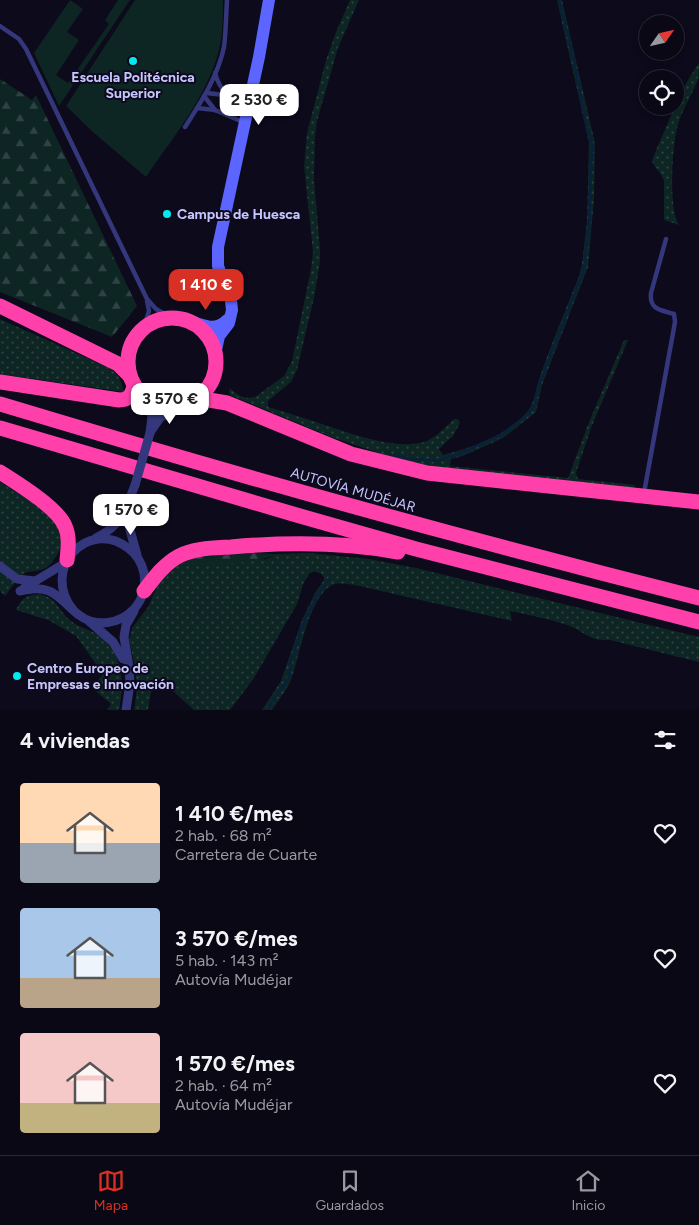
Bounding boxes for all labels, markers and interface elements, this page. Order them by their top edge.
north arrow [639,15,684,60]
map controls [639,15,684,115]
marker: Escuela Politécnica Superior [127,55,139,67]
place label: Escuela Politécnica Superior [71,69,195,102]
button: locate [639,70,684,115]
pin: 2 530 € [213,84,305,126]
text: 2 530 € [231,90,287,109]
place label: Campus de Huesca [177,206,300,223]
marker: Campus de Huesca [161,208,173,220]
pin: 1 410 € [160,268,252,311]
text: 1 410 € [180,275,232,294]
pin: 3 570 € [124,382,216,425]
text: 3 570 € [142,389,198,408]
street label: AUTOVÍA MUDÉJAR [289,464,418,516]
pin: 1 570 € [85,494,177,536]
text: 1 570 € [104,500,158,519]
place label: Centro Europeo de Empresas e Innovación [27,660,174,693]
marker: Centro Europeo de Empresas e Innovación [11,670,23,682]
icon: filters [651,726,679,754]
text: 4 viviendas [20,728,130,753]
text: 1 410 €/mes [175,801,293,826]
icon: home [60,803,120,863]
icon: heart [651,819,679,847]
text: 2 hab. · 68 m² [175,826,272,845]
text: Carretera de Cuarte [175,845,317,864]
text: 3 570 €/mes [175,926,298,951]
icon: home [60,928,120,988]
icon: heart [651,944,679,972]
text: 5 hab. · 143 m² [175,951,279,970]
text: Autovía Mudéjar [175,970,292,989]
text: 1 570 €/mes [175,1051,295,1076]
icon: home [60,1053,120,1113]
icon: heart [651,1069,679,1097]
text: 2 hab. · 64 m² [175,1076,272,1095]
text: Autovía Mudéjar [175,1095,292,1114]
tab: Mapa [94,1167,128,1214]
tab: Guardados [316,1167,384,1214]
tab: Inicio [571,1167,605,1214]

